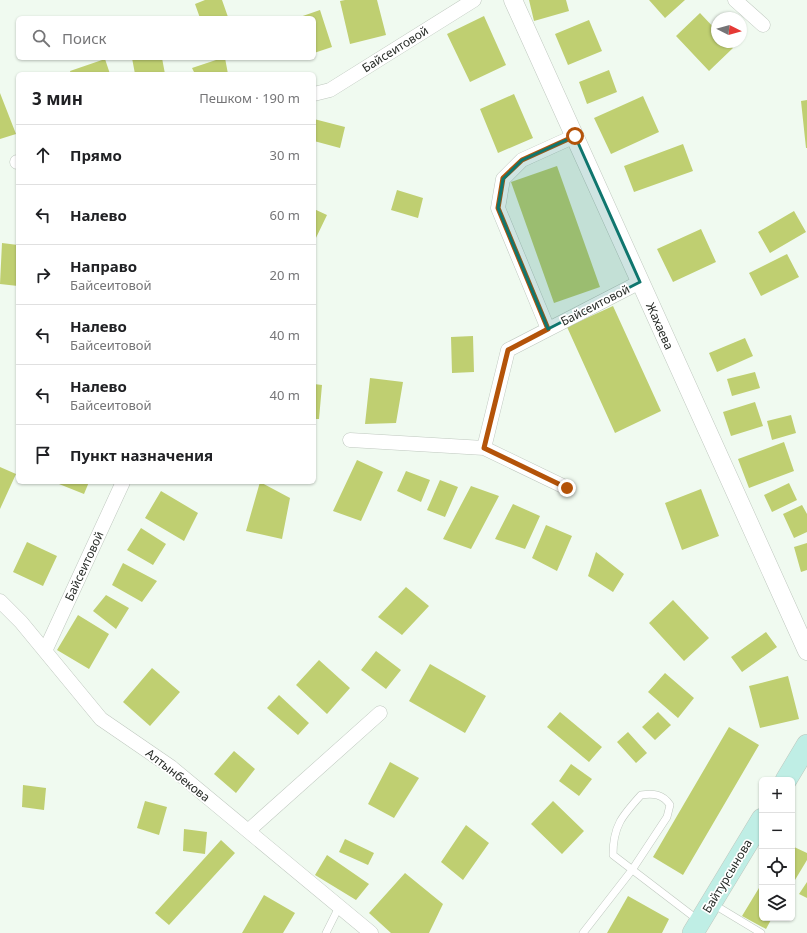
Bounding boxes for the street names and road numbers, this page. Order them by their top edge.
street label: Байсеитовой [359,22,431,76]
street label: Байсеитовой [558,280,632,330]
street label: Жахаева [642,300,678,352]
street label: Байсеитовой [60,528,108,604]
street label: Алтынбекова [142,745,214,805]
street label: Байтурсынова [698,836,756,916]

